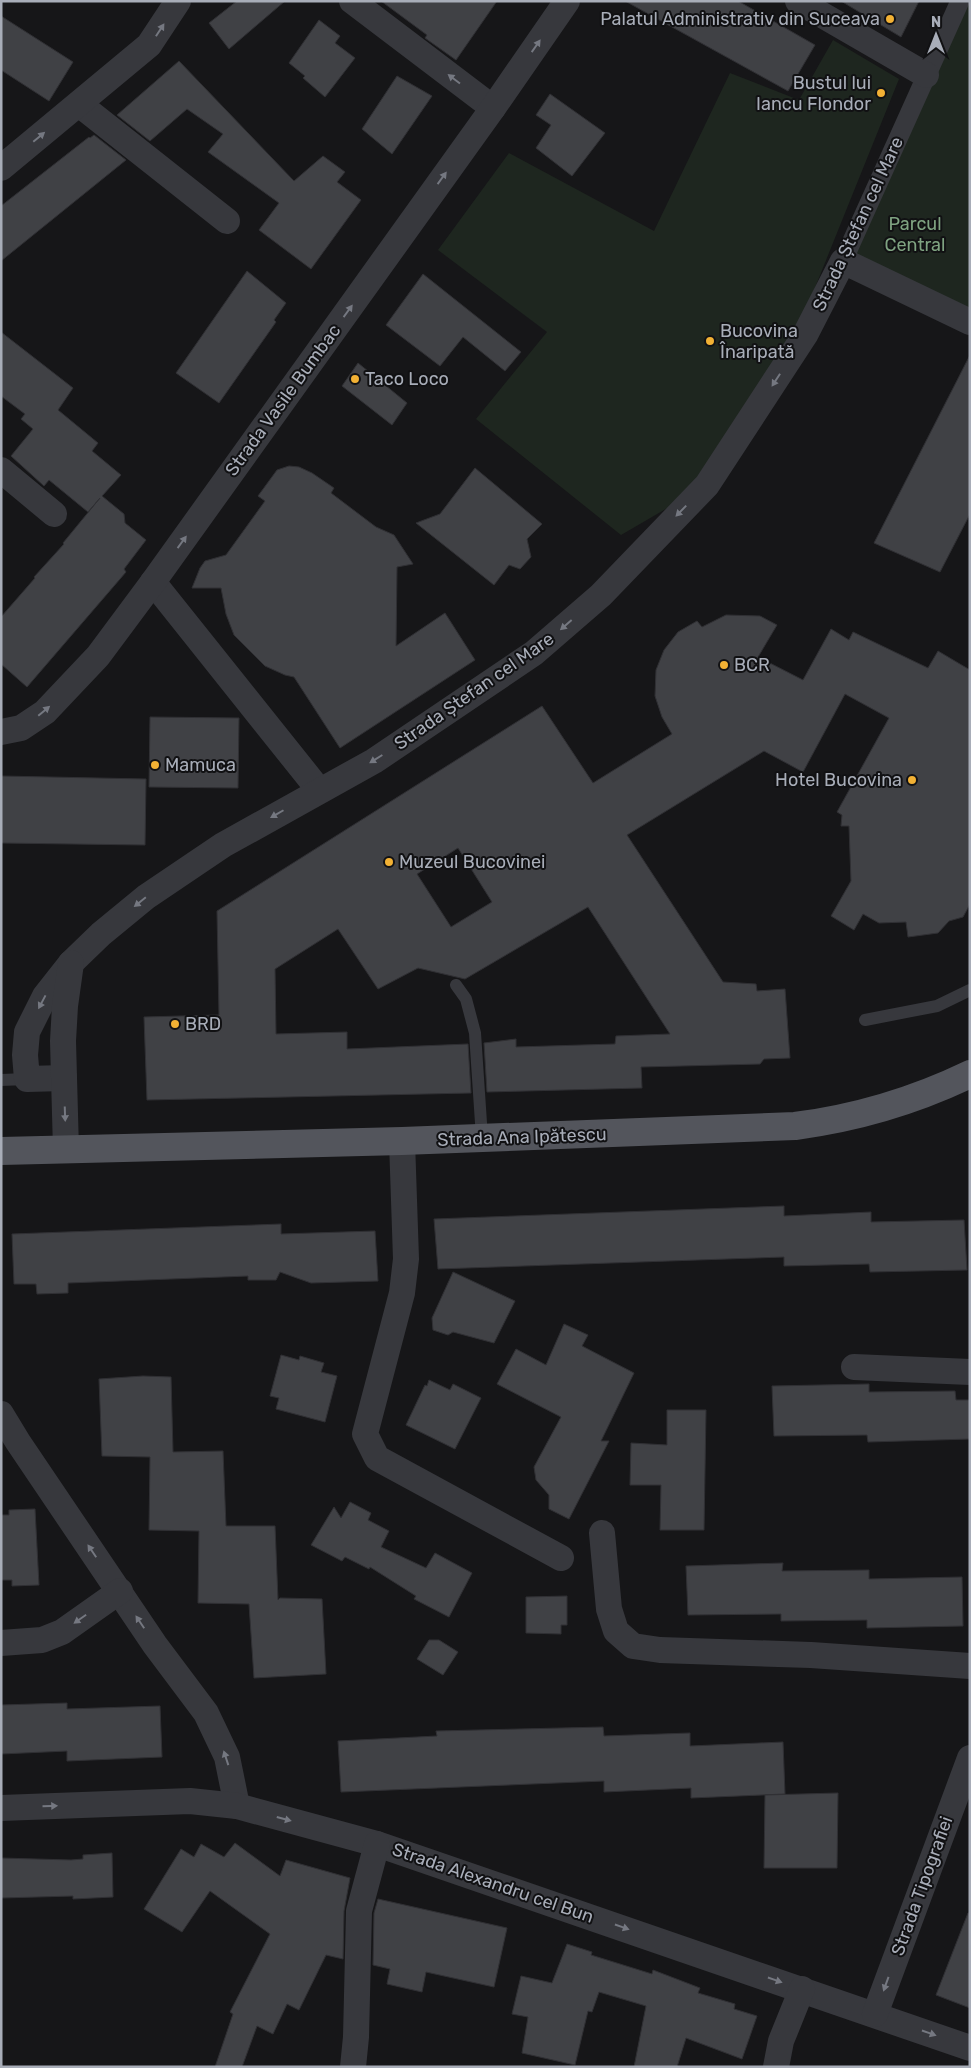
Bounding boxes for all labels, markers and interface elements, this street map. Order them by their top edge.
place label: Palatul Administrativ din Suceava [600,8,880,30]
north arrow [911,10,961,60]
marker: Palatul Administrativ din Suceava [884,13,896,25]
text: N [931,14,941,31]
one-way arrow [155,23,164,36]
one-way arrow [531,39,541,53]
place label: Bustul lui Iancu Flondor [756,72,871,115]
one-way arrow [447,74,461,84]
marker: Bustul lui Iancu Flondor [875,87,887,99]
one-way arrow [32,131,44,143]
street label: Strada Ștefan cel Mare [808,133,908,315]
one-way arrow [437,172,447,185]
park label: Parcul Central [885,213,945,256]
one-way arrow [343,304,353,317]
street label: Strada Vasile Bumbac [221,320,345,480]
place label: Bucovina Înaripată [719,320,798,363]
marker: Bucovina Înaripată [704,335,716,347]
place label: Taco Loco [365,368,449,390]
marker: Taco Loco [349,373,361,385]
one-way arrow [771,373,781,386]
one-way arrow [676,505,688,517]
one-way arrow [177,535,187,549]
one-way arrow [560,620,573,631]
street label: Strada Ștefan cel Mare [390,628,558,754]
place label: BCR [734,654,770,676]
marker: BCR [718,659,730,671]
one-way arrow [38,706,51,717]
place label: Mamuca [165,754,236,776]
one-way arrow [369,754,383,764]
marker: Mamuca [149,759,161,771]
place label: Hotel Bucovina [775,769,902,791]
marker: Hotel Bucovina [906,774,918,786]
one-way arrow [270,810,283,819]
place label: Muzeul Bucovinei [399,851,545,873]
marker: Muzeul Bucovinei [383,856,395,868]
one-way arrow [134,897,147,908]
one-way arrow [38,994,46,1009]
place label: BRD [185,1013,221,1035]
marker: BRD [169,1018,181,1030]
one-way arrow [61,1106,69,1122]
street label: Strada Ana Ipătescu [437,1123,607,1151]
one-way arrow [87,1544,97,1558]
one-way arrow [74,1614,87,1625]
one-way arrow [135,1615,145,1628]
one-way arrow [222,1751,229,1766]
one-way arrow [42,1802,58,1810]
street label: Strada Tipografiei [887,1813,957,1959]
one-way arrow [276,1815,291,1823]
street label: Strada Alexandru cel Bun [389,1838,597,1928]
one-way arrow [614,1924,629,1932]
one-way arrow [768,1977,783,1984]
one-way arrow [882,1977,890,1992]
one-way arrow [922,2030,937,2038]

